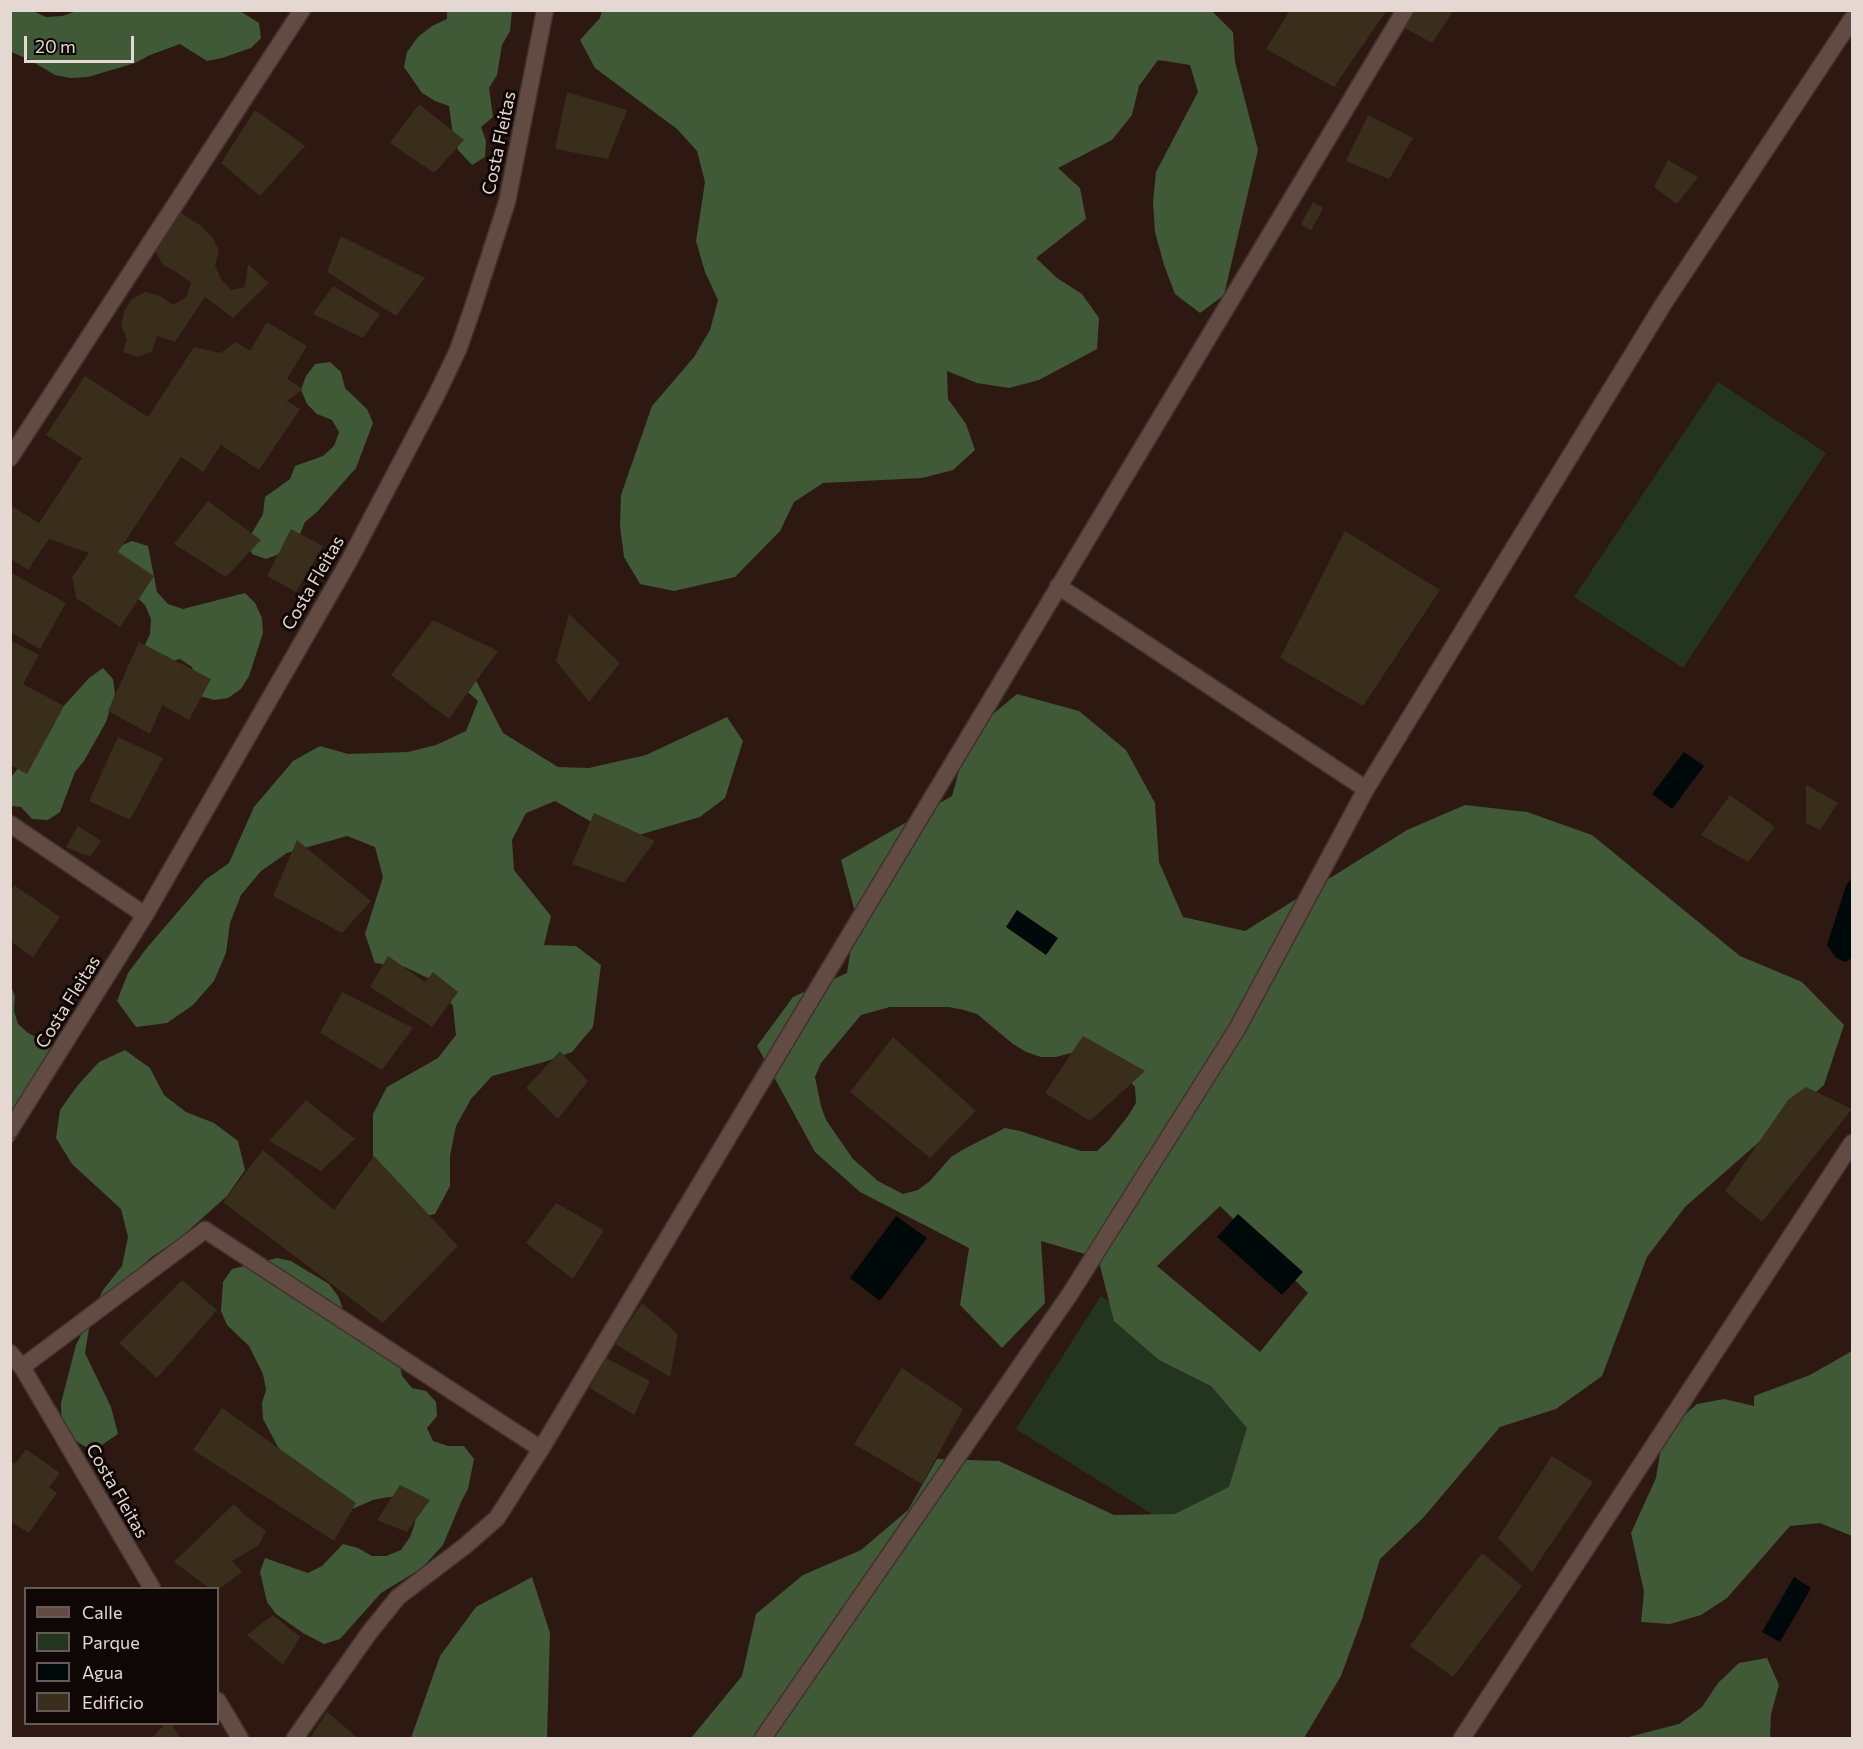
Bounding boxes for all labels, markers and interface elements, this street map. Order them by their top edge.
scale bar [27,24,136,62]
text: 20 m [35,35,76,57]
street label: Costa Fleitas [477,89,521,197]
street label: Costa Fleitas [277,532,349,634]
street label: Costa Fleitas [31,952,105,1052]
street label: Costa Fleitas [81,1440,153,1542]
legend [24,1587,219,1725]
text: Calle [82,1601,122,1623]
text: Parque [82,1631,140,1653]
text: Agua [82,1661,123,1683]
text: Edificio [82,1691,144,1713]

